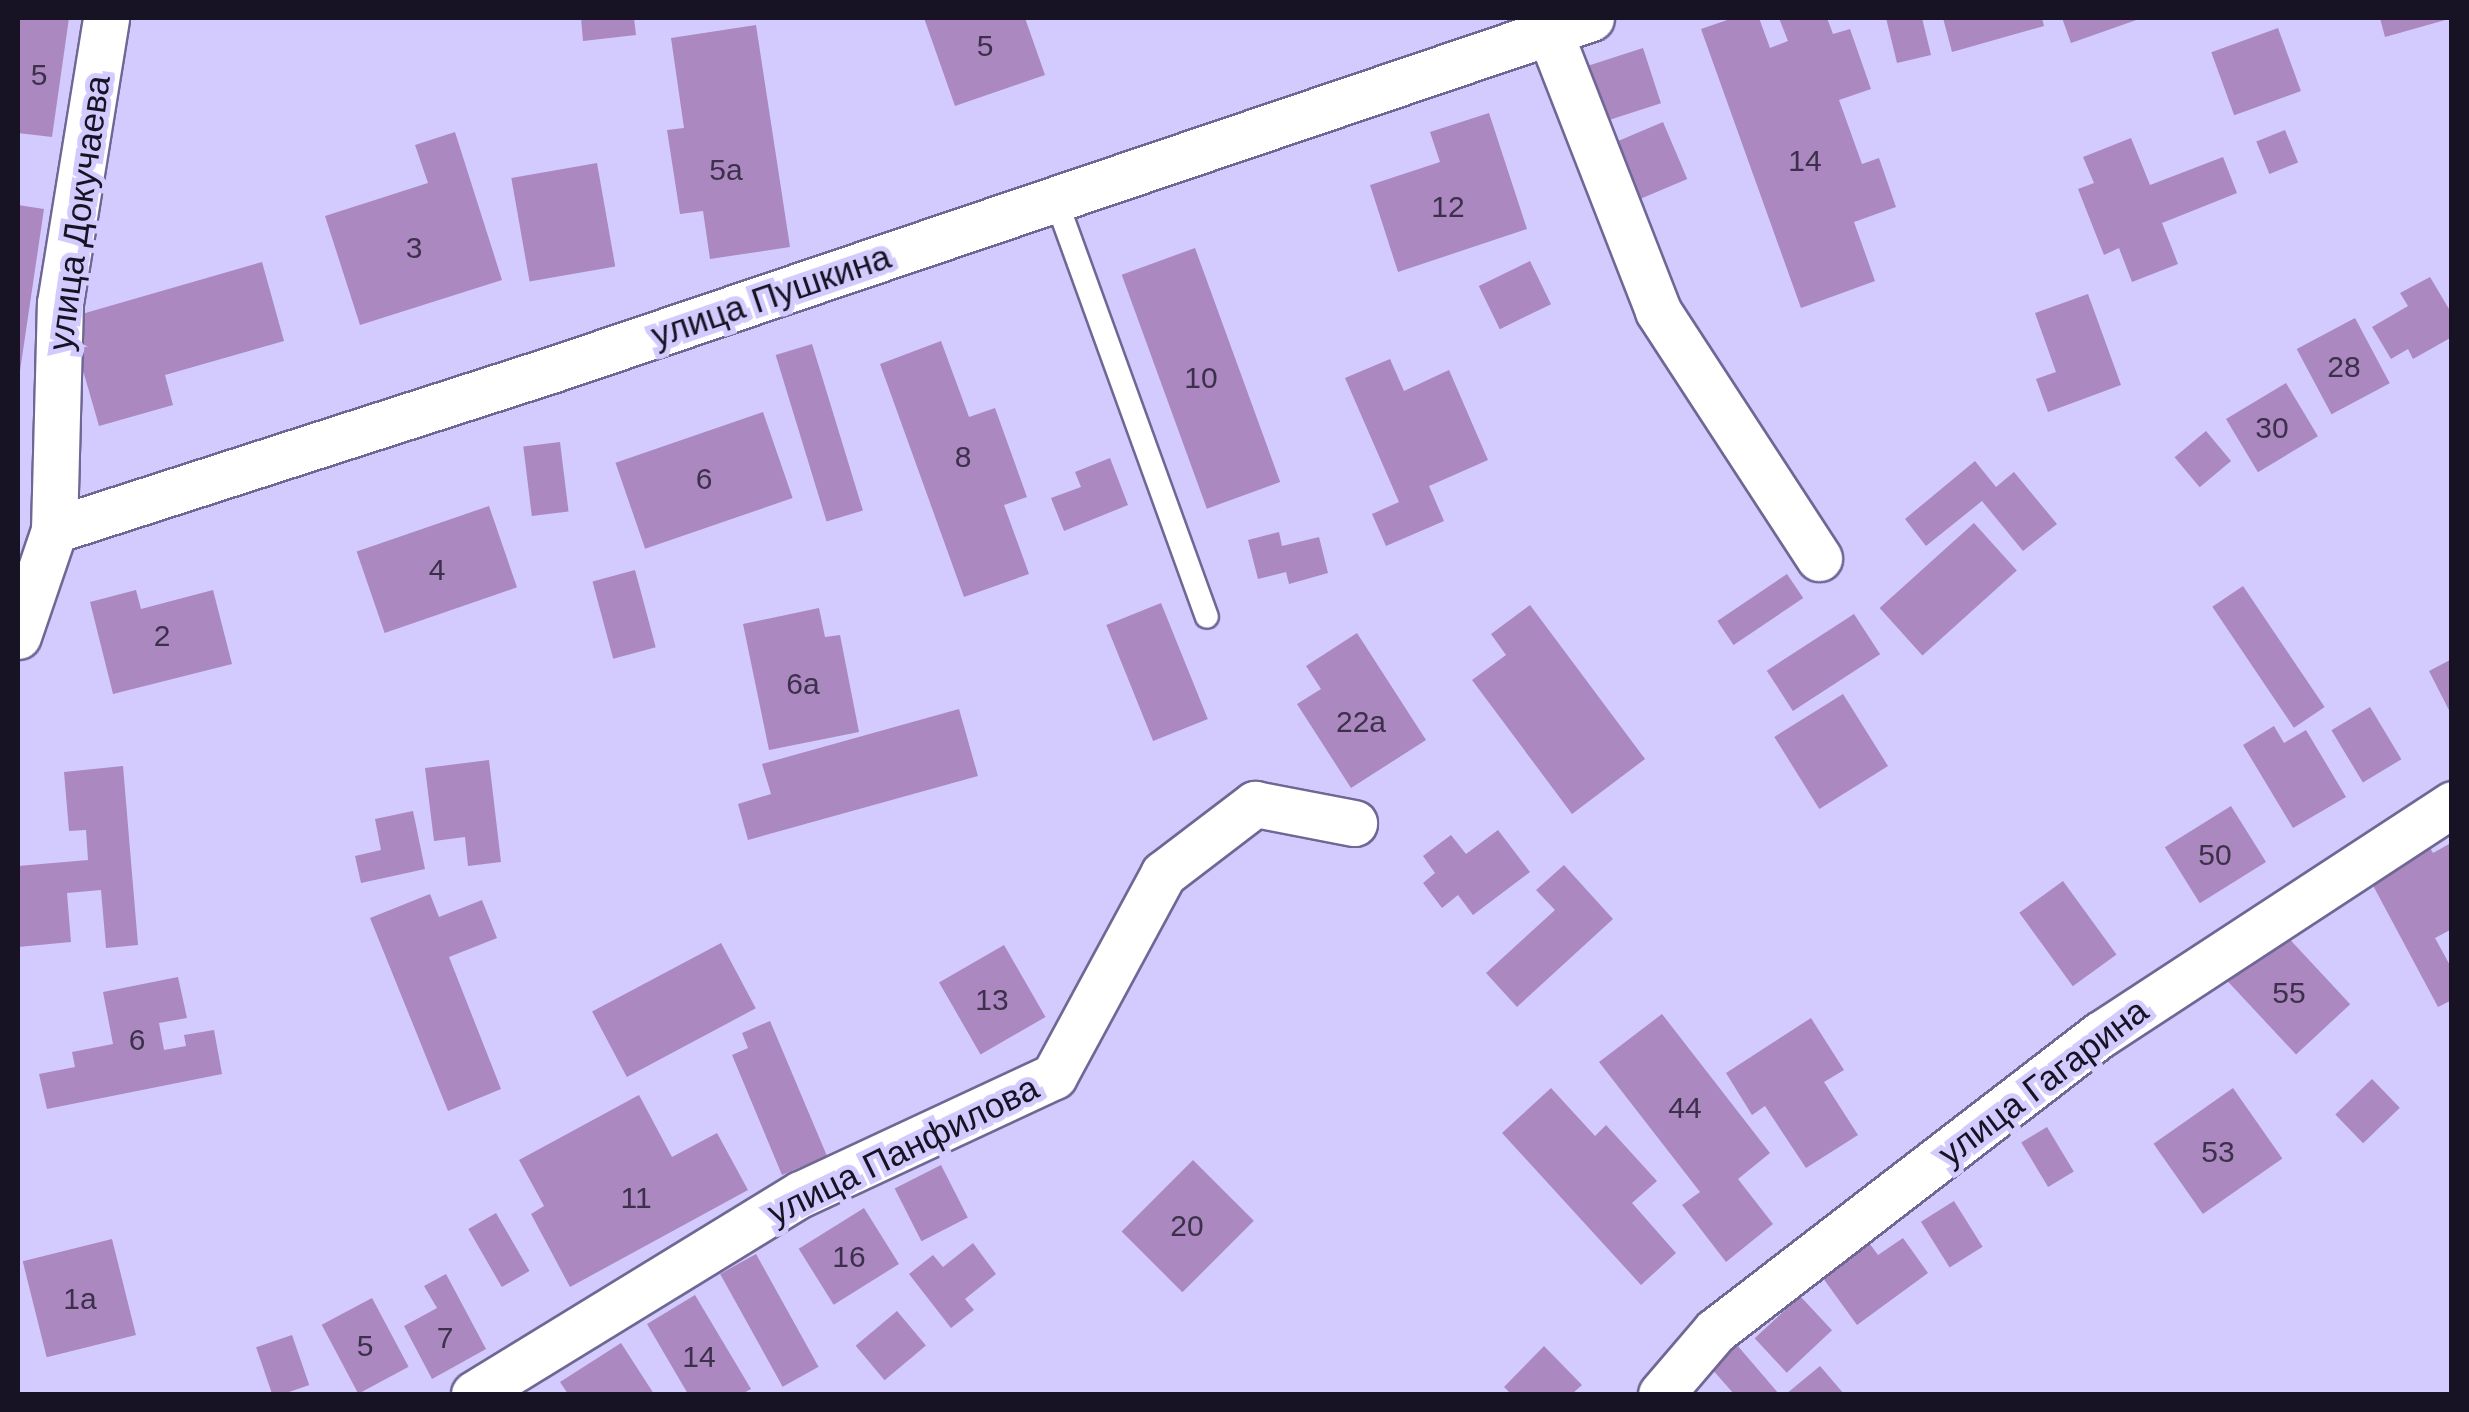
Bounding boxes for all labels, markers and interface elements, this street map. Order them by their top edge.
house number: 5 [977,28,993,64]
house number: 5 [31,57,47,93]
street label: улица Докучаева [39,73,119,353]
house number: 14 [1788,143,1822,179]
house number: 5а [709,152,743,188]
house number: 12 [1431,189,1465,225]
house number: 3 [406,230,422,266]
street label: улица Пушкина [646,235,896,357]
house number: 28 [2327,349,2361,385]
house number: 10 [1184,360,1218,396]
house number: 30 [2255,410,2289,446]
house number: 8 [955,439,971,475]
house number: 6 [696,461,712,497]
house number: 4 [429,552,445,588]
house number: 2 [154,618,170,654]
house number: 6а [786,666,820,702]
house number: 22а [1336,704,1386,740]
house number: 50 [2198,837,2232,873]
house number: 55 [2272,975,2306,1011]
house number: 13 [975,982,1009,1018]
street label: улица Гагарина [1930,990,2156,1174]
house number: 6 [129,1022,145,1058]
street label: улица Панфилова [761,1066,1045,1234]
house number: 44 [1668,1090,1702,1126]
house number: 53 [2201,1134,2235,1170]
house number: 11 [620,1180,652,1216]
house number: 20 [1170,1208,1204,1244]
house number: 16 [832,1239,866,1275]
house number: 1а [63,1281,97,1317]
house number: 7 [437,1320,453,1356]
house number: 5 [357,1328,373,1364]
house number: 14 [682,1339,716,1375]

